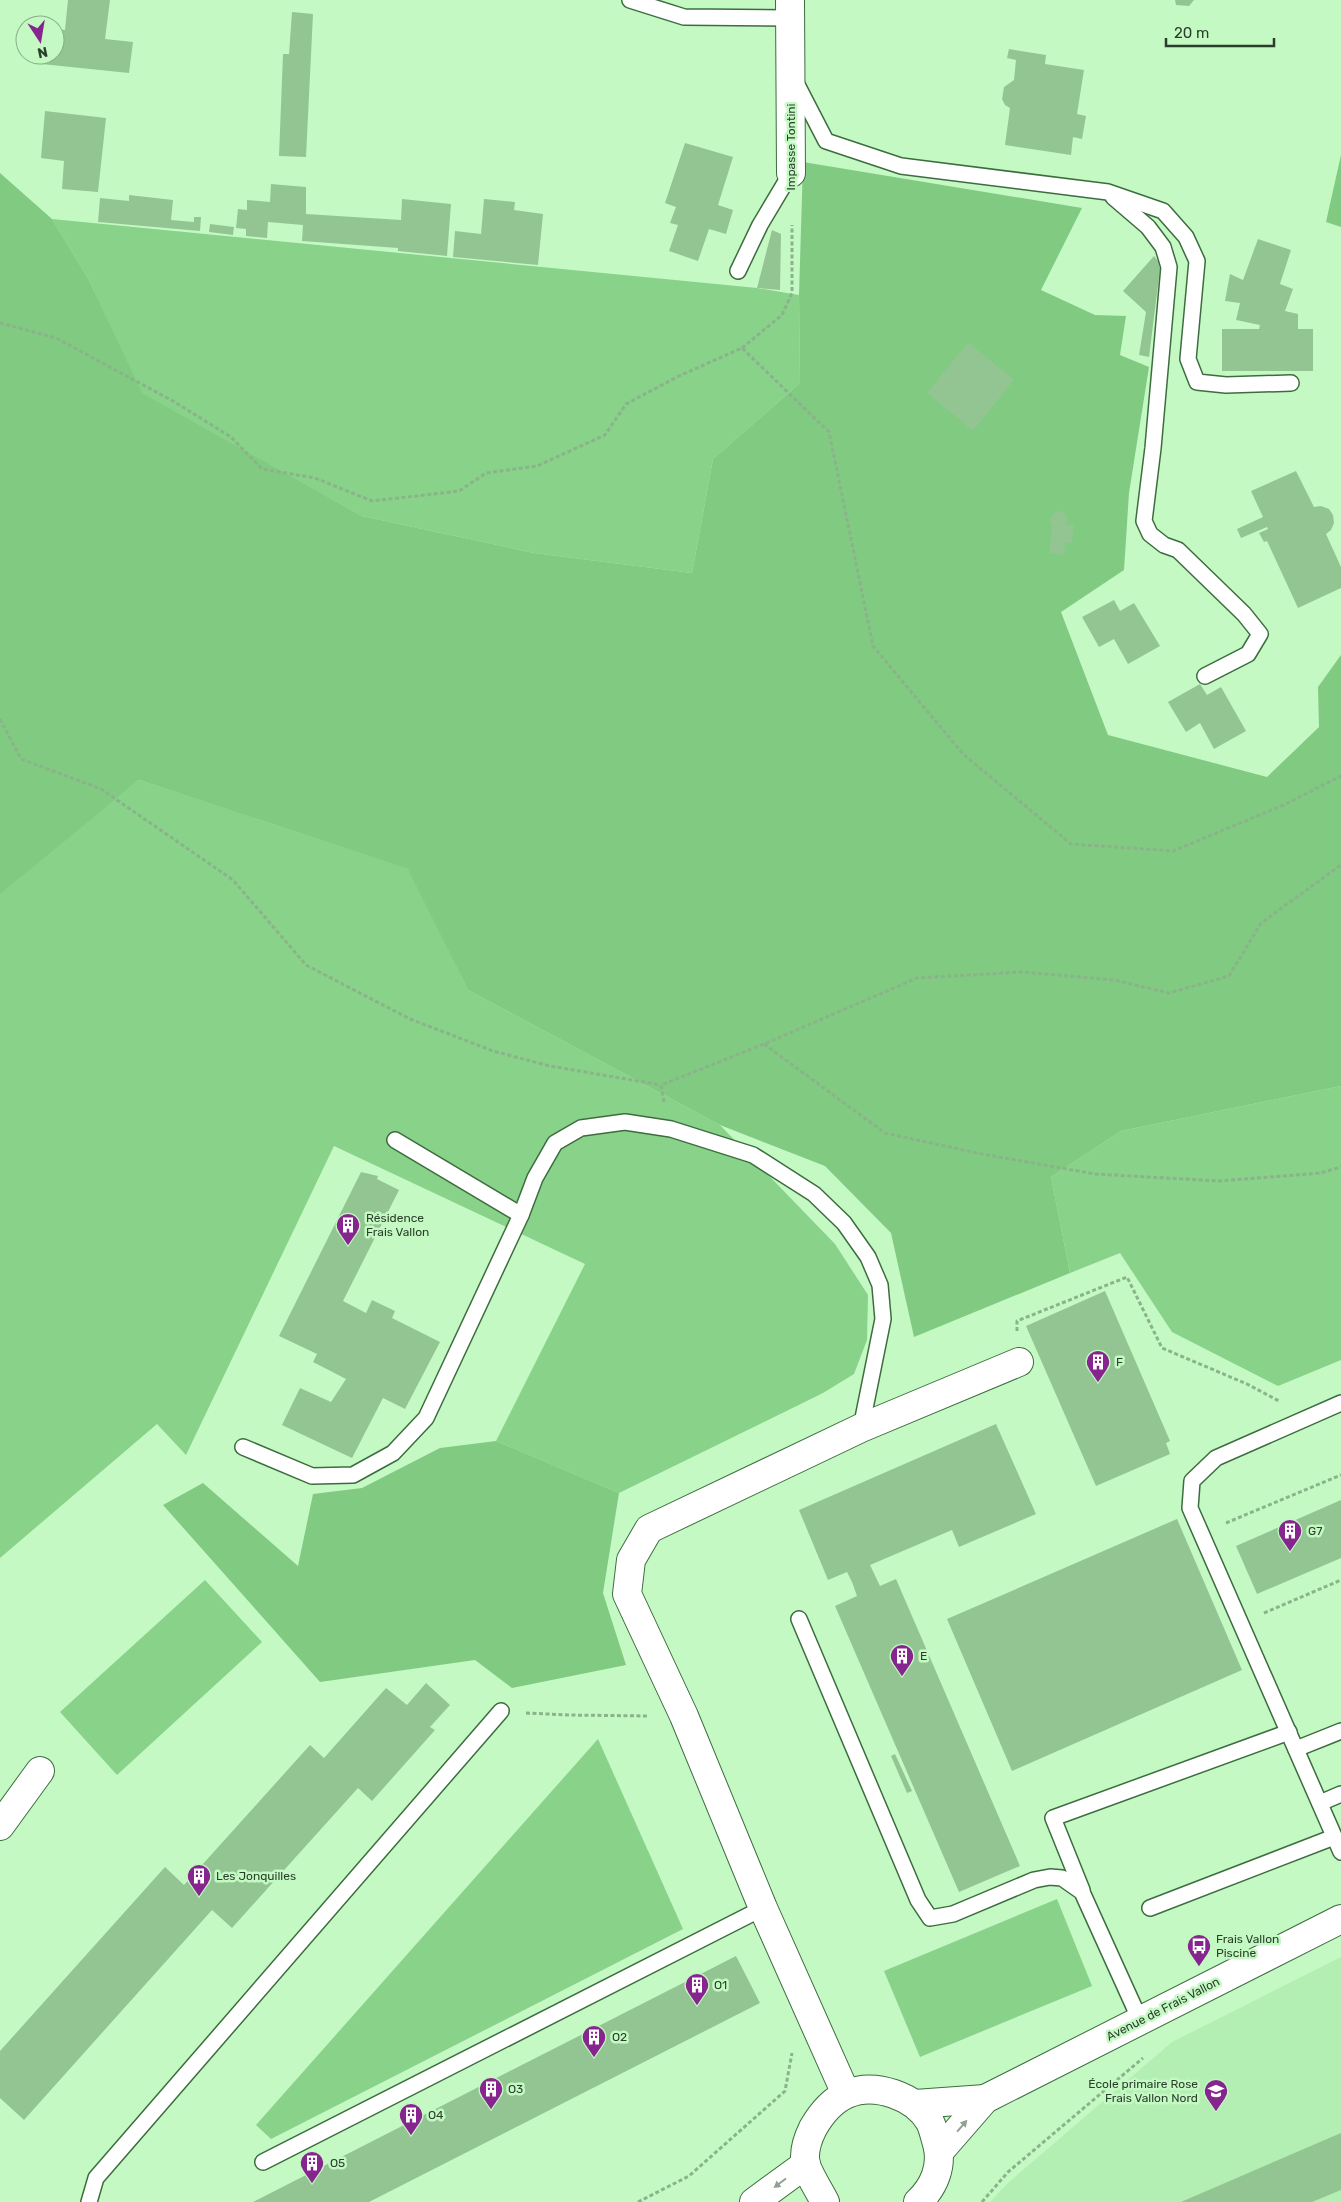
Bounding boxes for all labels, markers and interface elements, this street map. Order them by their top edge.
north arrow [15,15,65,65]
scale bar [1166,15,1274,47]
text: 20 m [1174,24,1209,42]
text: N [36,43,49,62]
street label: Impasse Tontini [784,103,798,190]
place label: Résidence Frais Vallon [366,1211,429,1239]
building icon: Résidence Frais Vallon [335,1212,361,1246]
building icon: F [1085,1349,1111,1383]
place label: F [1116,1355,1123,1369]
building icon: G7 [1277,1518,1303,1552]
place label: G7 [1308,1524,1322,1538]
building icon: E [889,1643,915,1677]
place label: E [920,1649,927,1663]
building icon: Les Jonquilles [186,1863,212,1897]
place label: Les Jonquilles [216,1869,296,1883]
place label: Frais Vallon Piscine [1216,1932,1279,1960]
bus stop icon: Frais Vallon Piscine [1186,1933,1212,1967]
building icon: O1 [684,1972,710,2006]
street label: Avenue de Frais Vallon [1104,1974,1222,2044]
place label: O1 [714,1978,727,1992]
building icon: O2 [581,2024,607,2058]
place label: O2 [612,2030,627,2044]
building icon: O3 [478,2076,504,2110]
place label: École primaire Rose Frais Vallon Nord [1088,2077,1198,2105]
school or university icon: École primaire Rose Frais Vallon Nord [1203,2078,1229,2112]
place label: O3 [508,2082,523,2096]
building icon: O4 [398,2102,424,2136]
place label: O4 [428,2108,444,2122]
one-way arrow [956,2120,968,2132]
building icon: O5 [299,2150,325,2184]
place label: O5 [330,2156,345,2170]
one-way arrow [773,2178,787,2188]

